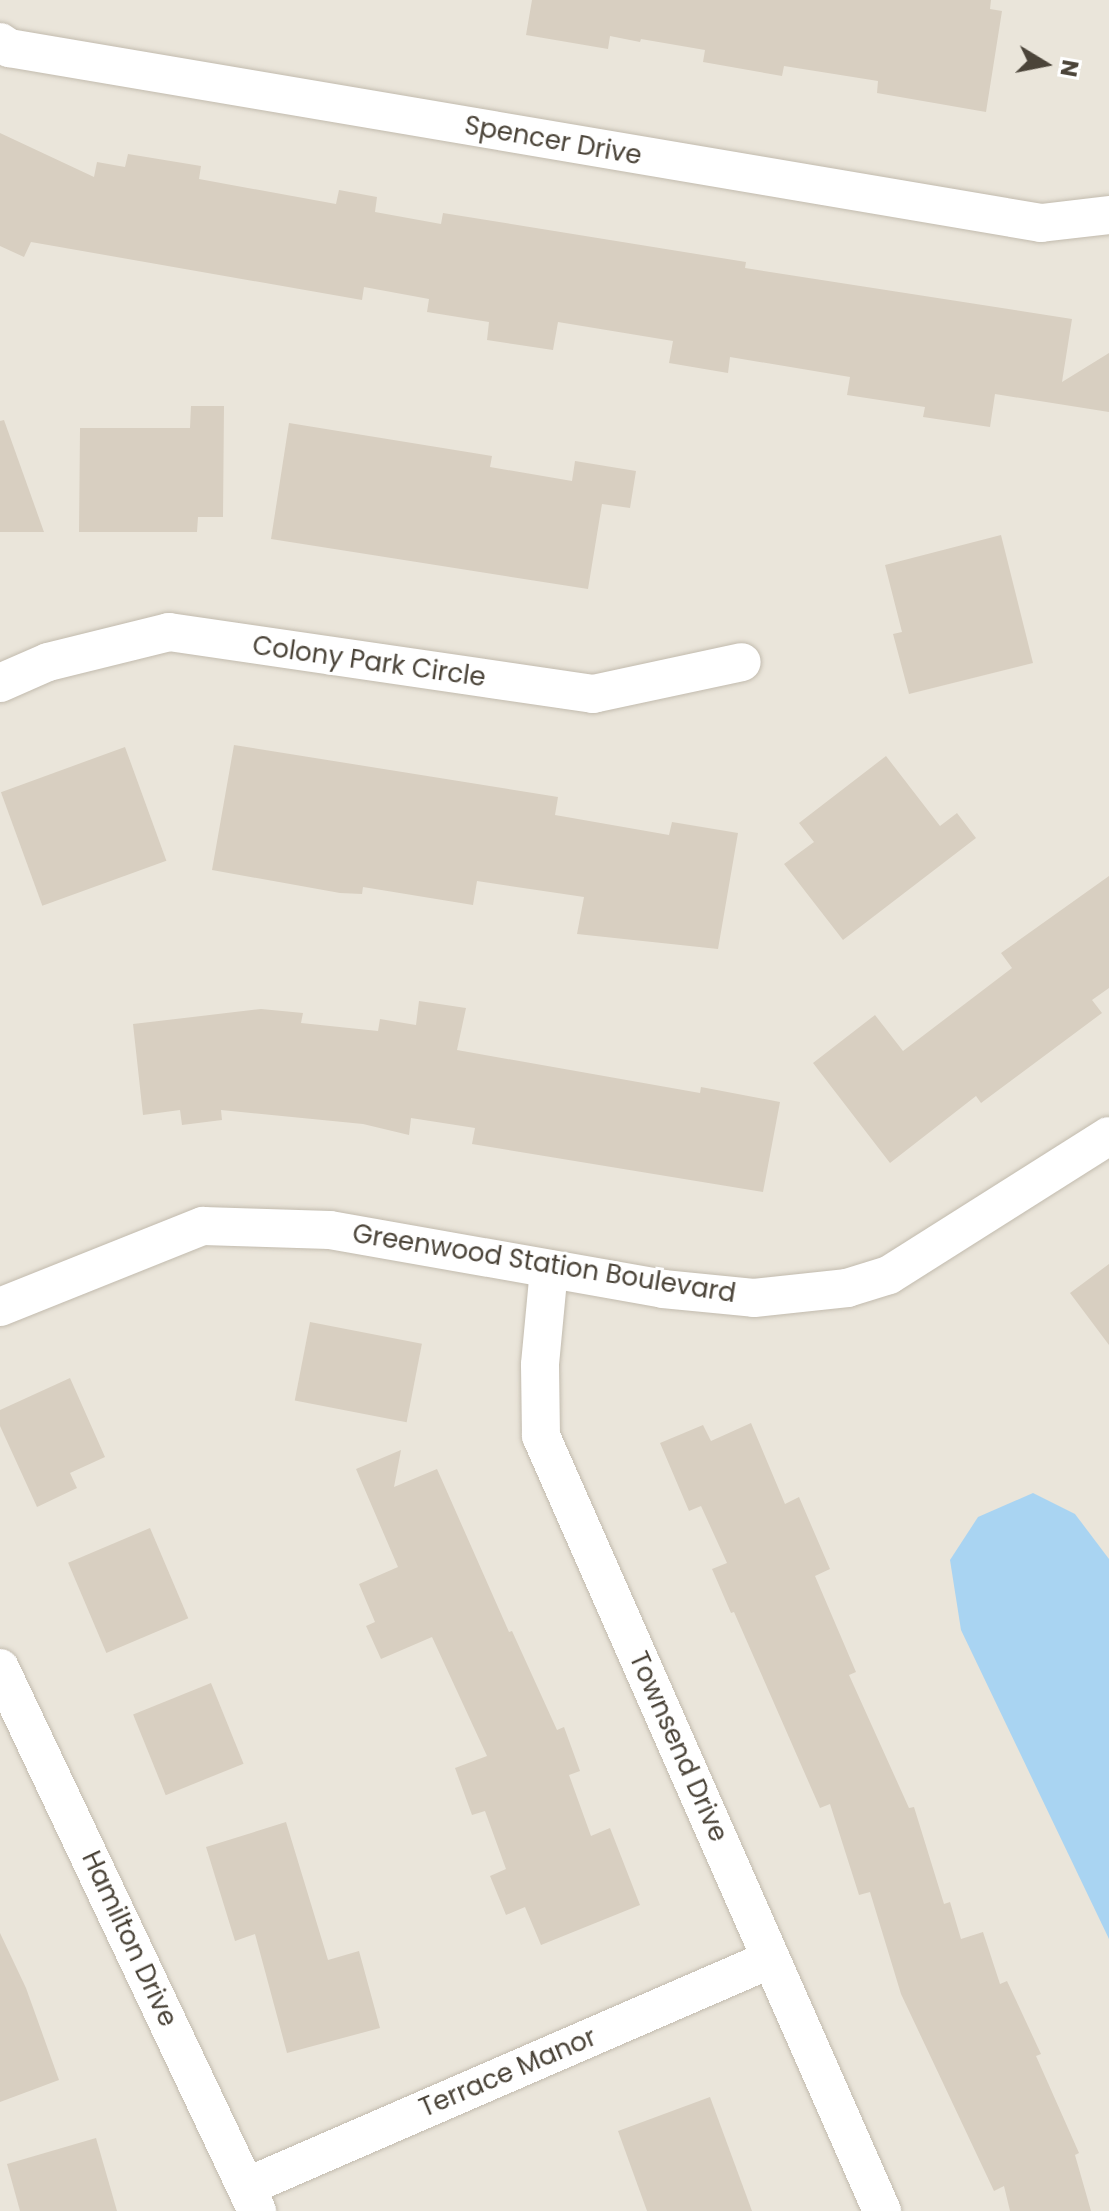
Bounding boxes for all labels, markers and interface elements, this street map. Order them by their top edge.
north arrow [1005,24,1085,104]
text: N [1052,57,1086,79]
street label: Spencer Drive [462,110,644,172]
street label: Colony Park Circle [250,630,488,694]
street label: Greenwood Station Boulevard [350,1218,738,1310]
street label: Townsend Drive [622,1647,734,1847]
street label: Hamilton Drive [75,1846,183,2032]
street label: Terrace Manor [415,2022,601,2124]

